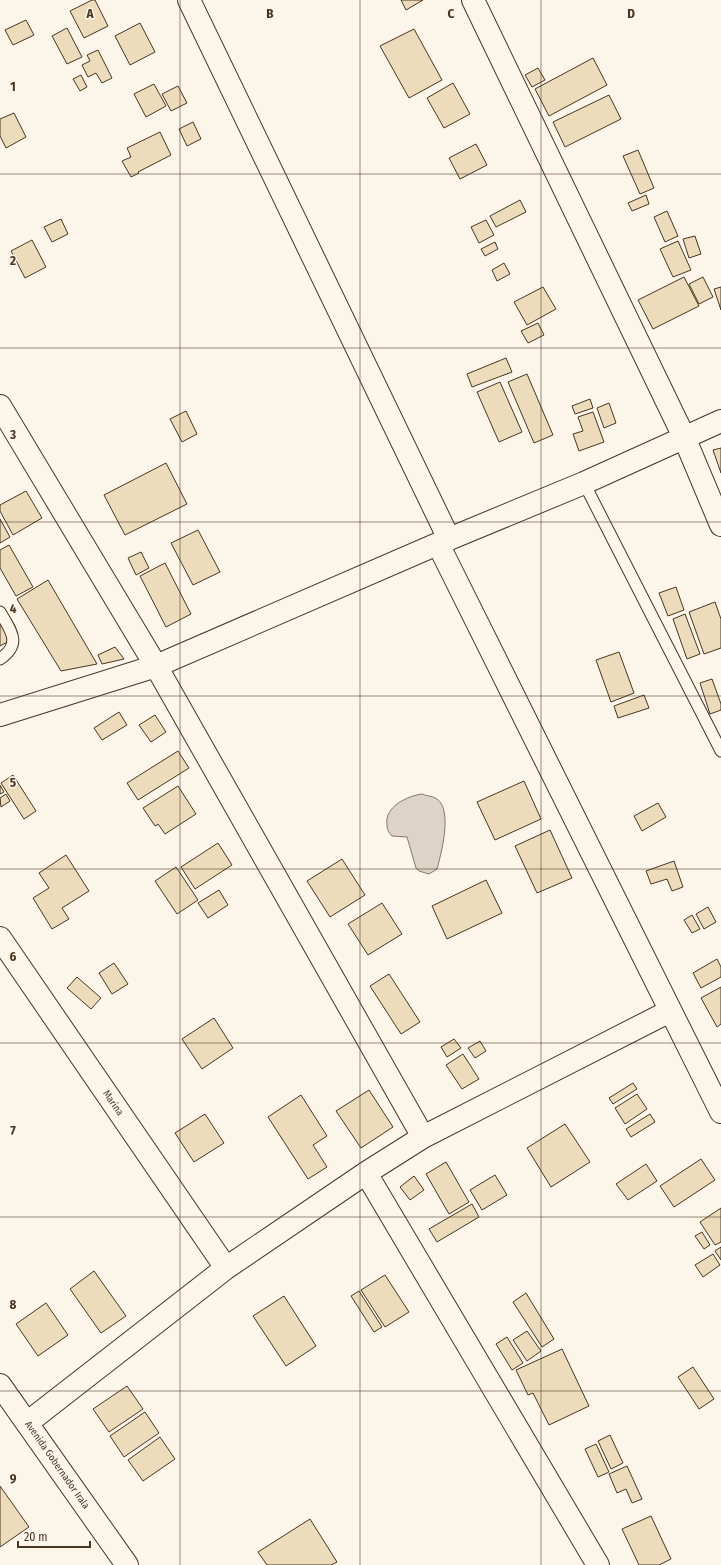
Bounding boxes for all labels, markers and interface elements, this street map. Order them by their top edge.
text: A [85,6,94,21]
text: B [266,6,274,21]
text: C [448,6,455,21]
text: D [627,6,635,21]
text: 1 [10,79,16,94]
text: 2 [9,253,16,268]
text: 3 [9,427,16,442]
text: 4 [10,601,17,616]
text: 5 [10,775,16,790]
text: 6 [10,949,17,964]
street label: Marina [100,1088,126,1118]
text: 7 [10,1123,16,1138]
text: 8 [10,1297,17,1312]
street label: Avenida Gobernador Irala [22,1419,92,1511]
text: 9 [10,1471,17,1486]
scale bar [18,1523,90,1549]
text: 20 m [24,1530,48,1544]

